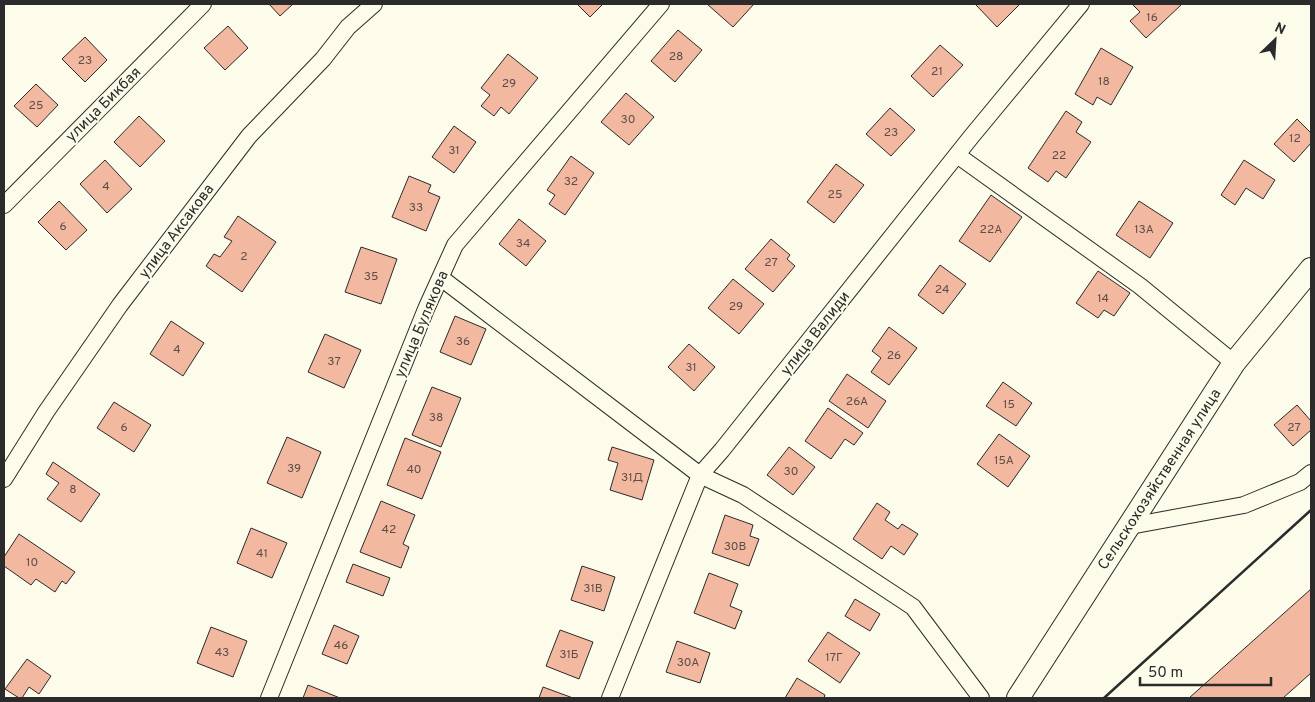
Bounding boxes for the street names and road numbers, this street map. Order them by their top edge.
street label: улица Бикбая [62,63,146,147]
street label: улица Аксакова [135,181,219,283]
street label: улица Булякова [391,268,454,381]
street label: улица Валиди [777,288,855,380]
street label: Сельскохозяйственная улица [1094,386,1226,574]

